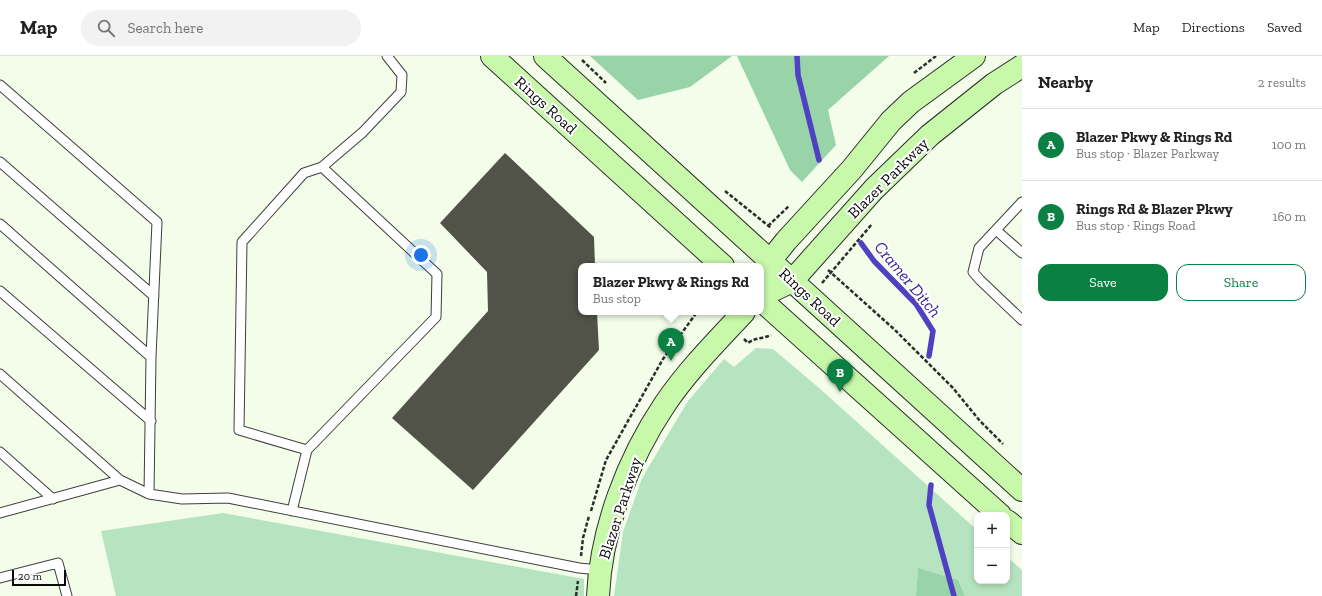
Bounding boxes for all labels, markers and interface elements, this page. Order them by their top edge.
search box [81,10,361,46]
text: Map [20,16,57,39]
icon: search [95,17,117,39]
text: Search here [127,19,203,37]
text: Map [1133,19,1160,36]
text: Directions [1182,19,1245,36]
text: Saved [1267,19,1302,36]
street label: Rings Road [511,72,581,138]
text: Nearby [1038,72,1093,92]
text: 2 results [1258,75,1306,90]
text: Blazer Pkwy & Rings Rd [1076,128,1232,146]
street label: Blazer Parkway [844,133,933,222]
text: A [1047,137,1055,152]
text: 100 m [1272,137,1306,152]
text: Bus stop · Blazer Parkway [1076,146,1219,161]
text: Rings Rd & Blazer Pkwy [1076,200,1233,218]
text: B [1047,209,1055,224]
text: 160 m [1272,209,1306,224]
text: Bus stop · Rings Road [1076,218,1196,233]
water label: Cramer Ditch [870,237,946,321]
your location [411,245,431,265]
popup [578,263,764,315]
street label: Rings Road [775,264,845,330]
button: Save [1038,264,1168,301]
button: Share [1176,264,1306,301]
text: Blazer Pkwy & Rings Rd [593,273,749,291]
text: Bus stop [593,291,641,306]
pin: A [658,328,684,361]
pin: B [827,359,853,392]
street label: Blazer Parkway [595,454,646,561]
map controls [974,512,1010,584]
button: + [974,512,1010,548]
button: − [974,548,1010,584]
scale bar [12,568,66,587]
text: 20 m [18,570,42,583]

